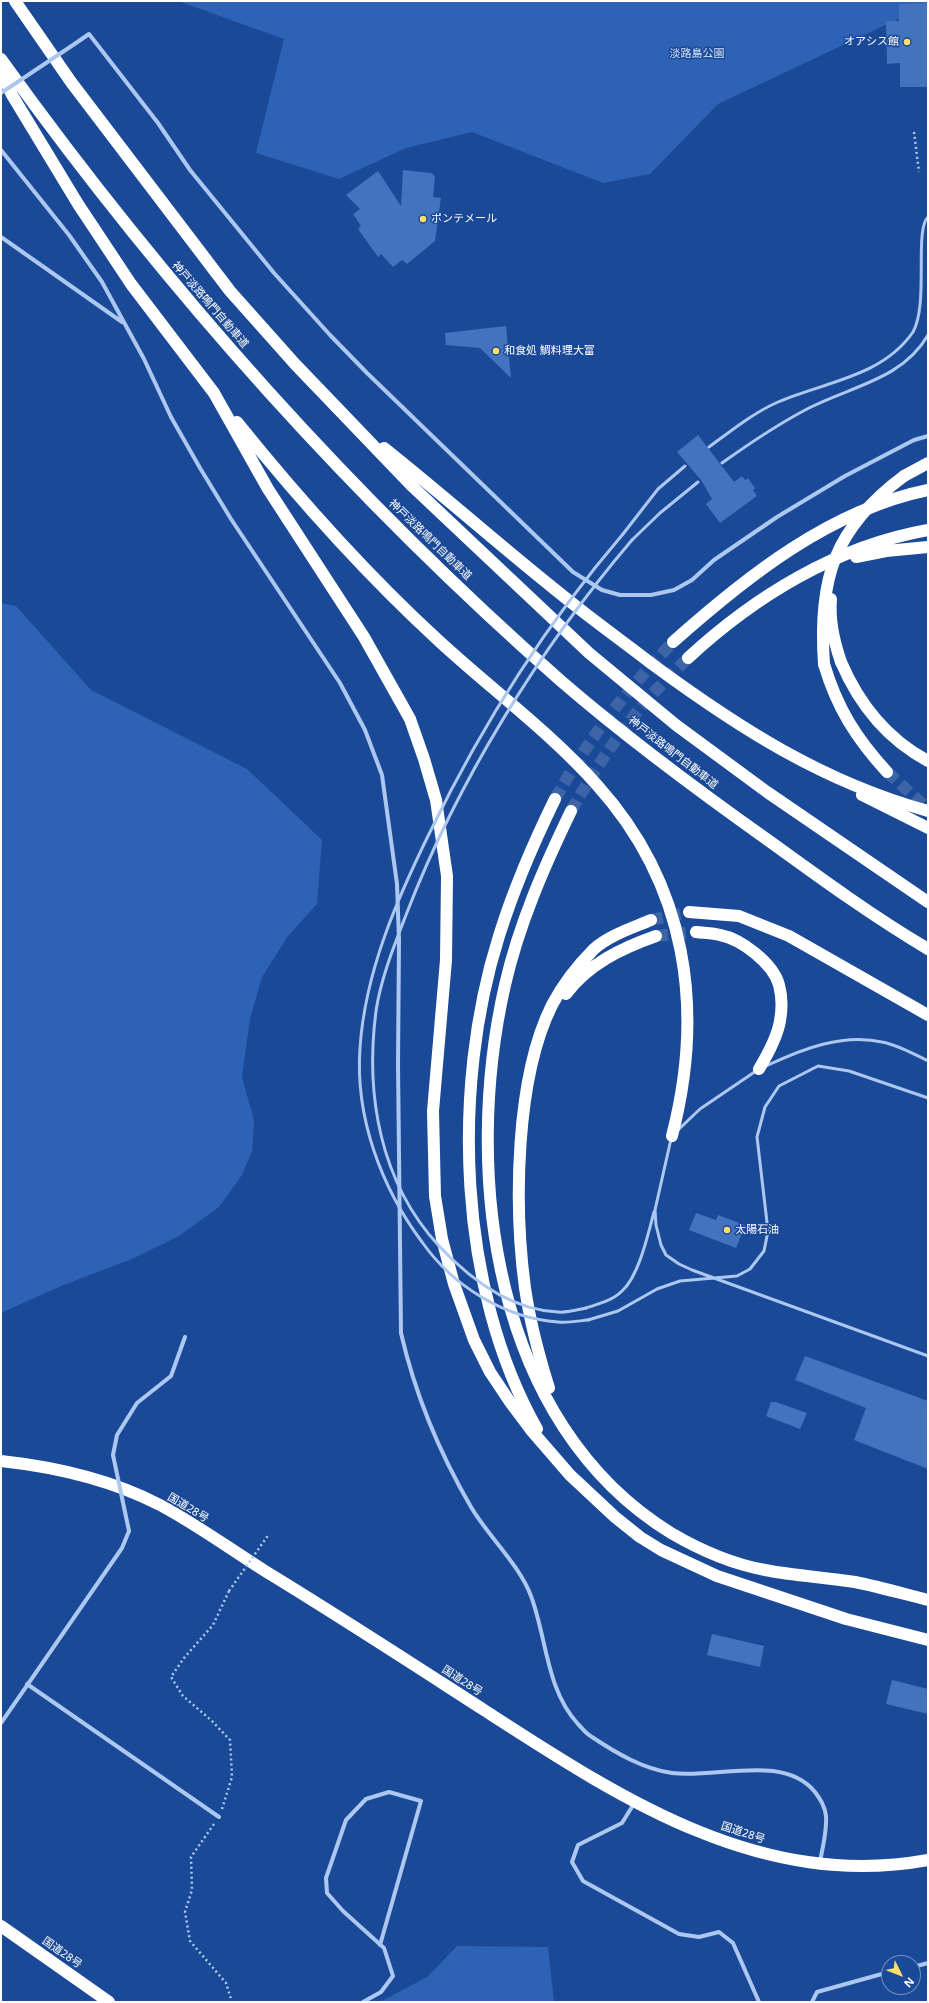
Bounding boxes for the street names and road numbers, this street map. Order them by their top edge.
street label: 神戸淡路鳴門自動車道 [169,259,251,351]
street label: 神戸淡路鳴門自動車道 [386,497,474,583]
street label: 神戸淡路鳴門自動車道 [626,714,720,792]
street label: 国道28号 [165,1491,211,1525]
street label: 国道28号 [439,1663,485,1699]
street label: 国道28号 [719,1820,767,1846]
street label: 国道28号 [40,1935,84,1971]

